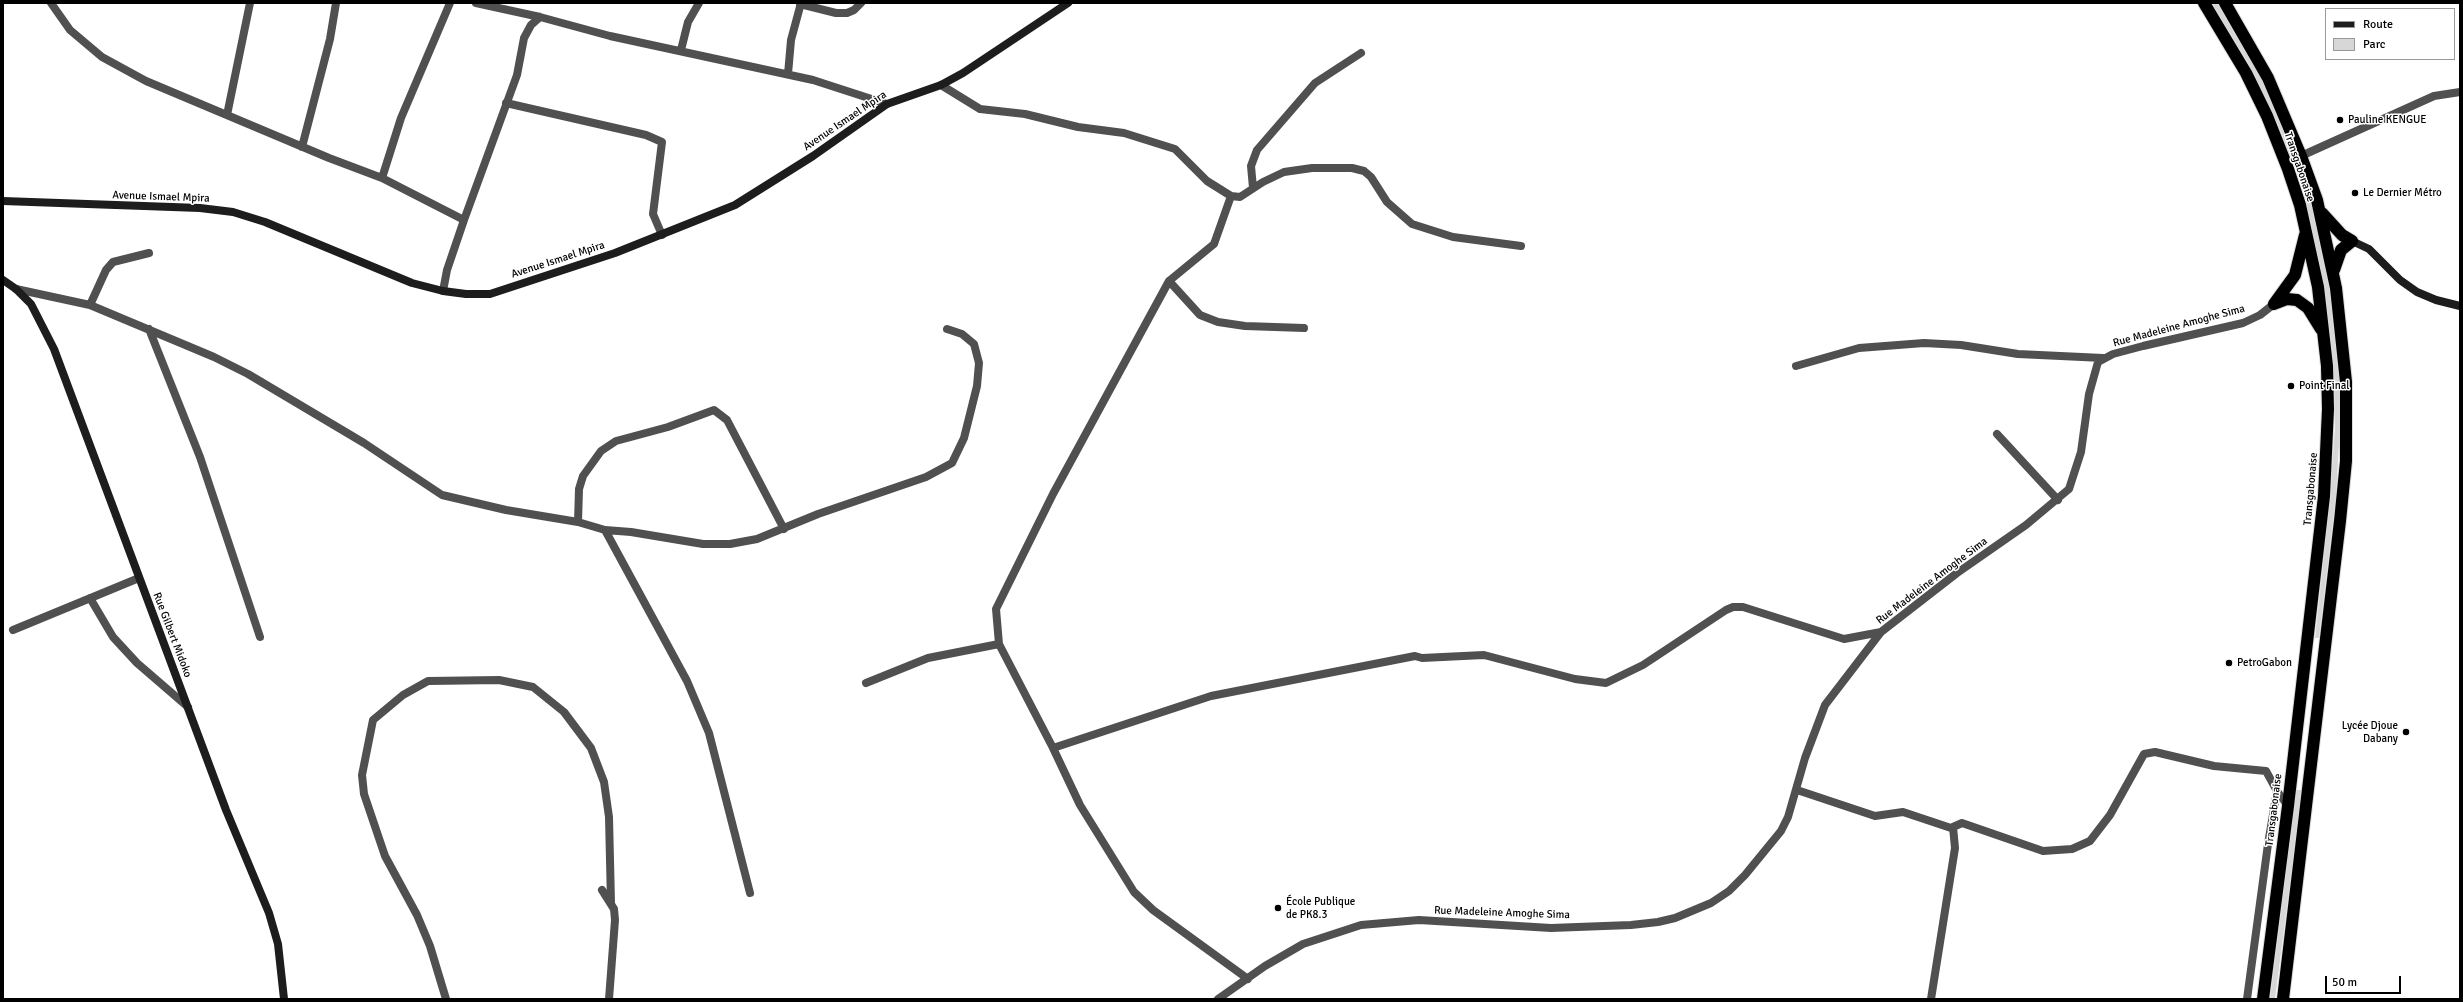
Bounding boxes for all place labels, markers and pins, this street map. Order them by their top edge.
place label: Pauline KENGUE [2348,113,2427,127]
marker: Pauline KENGUE [2335,115,2345,125]
place label: Le Dernier Métro [2363,186,2442,200]
marker: Le Dernier Métro [2350,188,2360,198]
place label: Point Final [2299,379,2349,393]
marker: Point Final [2286,381,2296,391]
place label: PetroGabon [2237,656,2292,670]
marker: PetroGabon [2224,658,2234,668]
place label: Lycée Djoue Dabany [2342,719,2398,745]
marker: Lycée Djoue Dabany [2401,727,2411,737]
place label: École Publique de PK8.3 [1286,895,1355,921]
marker: École Publique de PK8.3 [1273,903,1283,913]

